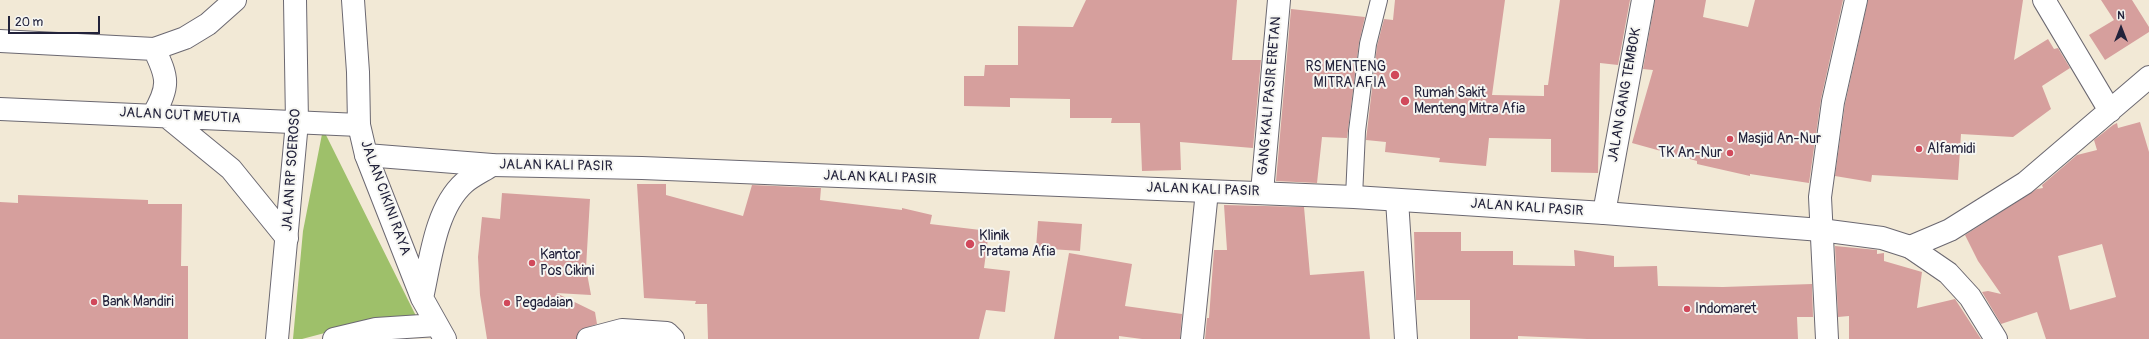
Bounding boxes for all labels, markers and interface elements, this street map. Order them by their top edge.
scale bar [10,8,102,34]
north arrow [2101,8,2141,48]
text: N [2117,9,2125,22]
text: 20 m [15,15,43,30]
street label: GANG KALI PASIR ERETAN [1255,16,1285,176]
street label: JALAN GANG TEMBOK [1605,27,1645,163]
place label: RS MENTENG MITRA AFIA [1306,59,1386,92]
marker: RS MENTENG MITRA AFIA [1389,69,1401,81]
place label: Rumah Sakit Menteng Mitra Afia [1414,85,1525,118]
marker: Rumah Sakit Menteng Mitra Afia [1399,95,1411,107]
street label: JALAN CUT MEUTIA [119,104,241,128]
street label: JALAN RP SOEROSO [279,108,305,232]
place label: Masjid An-Nur [1738,131,1821,147]
marker: Masjid An-Nur [1725,134,1735,144]
street label: JALAN CIKINI RAYA [356,138,414,258]
place label: Alfamidi [1927,141,1975,157]
marker: Alfamidi [1914,144,1924,154]
place label: TK An-Nur [1658,145,1722,161]
marker: TK An-Nur [1725,148,1735,158]
street label: JALAN KALI PASIR [499,157,613,175]
street label: JALAN KALI PASIR [823,168,937,188]
street label: JALAN KALI PASIR [1146,180,1260,200]
street label: JALAN KALI PASIR [1470,196,1584,220]
place label: Klinik Pratama Afia [979,228,1055,260]
marker: Klinik Pratama Afia [964,238,976,250]
place label: Kantor Pos Cikini [540,247,594,280]
marker: Kantor Pos Cikini [527,258,537,268]
place label: Bank Mandiri [102,294,174,310]
place label: Pegadaian [515,295,573,311]
marker: Bank Mandiri [89,297,99,307]
marker: Pegadaian [502,298,512,308]
place label: Indomaret [1695,301,1757,317]
marker: Indomaret [1682,304,1692,314]

